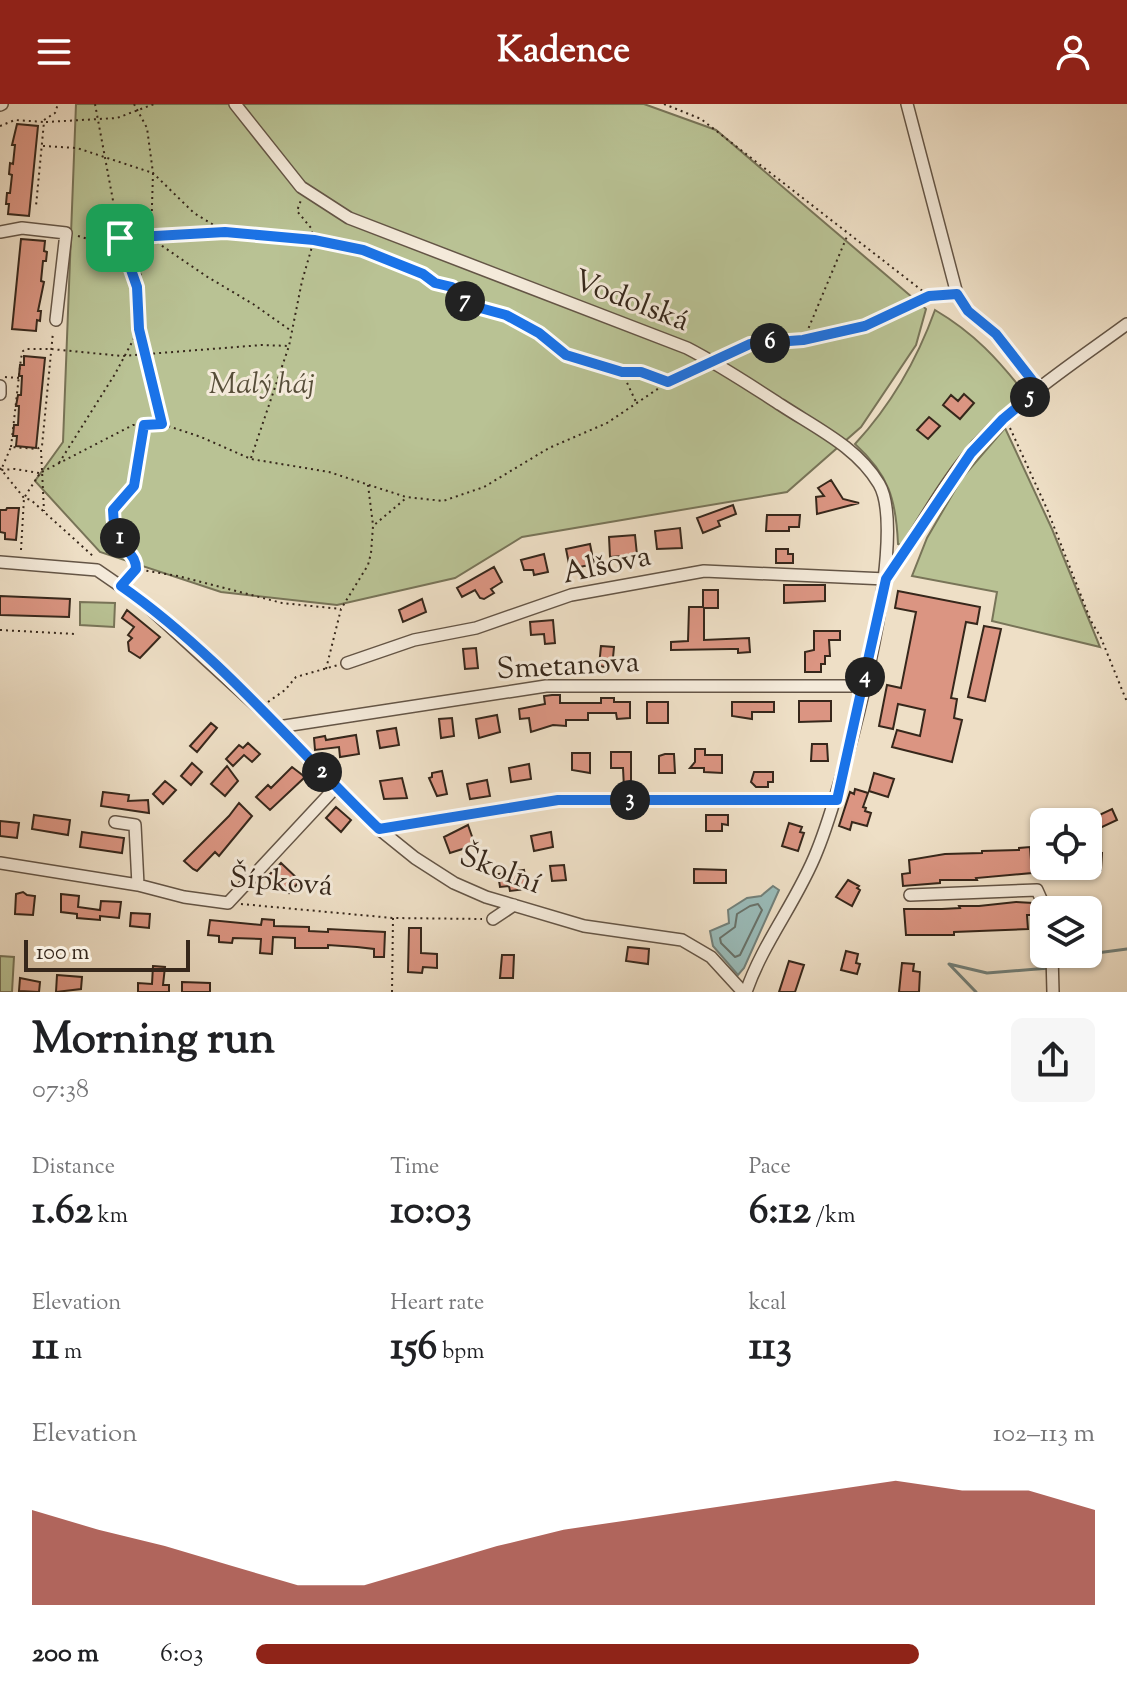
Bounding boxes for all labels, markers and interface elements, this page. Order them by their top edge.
text: Kadence [497,26,630,78]
icon: menu [32,30,76,74]
icon: person [1051,30,1095,74]
pin [86,204,154,272]
icon: arrive [98,216,142,260]
street label: Vodolská [567,260,695,344]
pin: 7 [445,281,485,321]
text: 7 [459,285,471,317]
pin: 6 [750,323,790,363]
text: 6 [765,327,775,359]
park label: Malý háj [209,364,315,407]
pin: 5 [1010,377,1050,417]
text: 5 [1026,381,1034,413]
pin: 1 [100,518,140,558]
text: 1 [116,522,124,554]
street label: Alšova [559,536,655,596]
street label: Smetanova [496,642,641,692]
pin: 4 [845,657,885,697]
text: 4 [859,661,871,693]
pin: 2 [302,752,342,792]
text: 2 [317,756,327,788]
pin: 3 [610,780,650,820]
text: 3 [626,784,634,816]
map controls [1030,808,1102,968]
button: locate [1030,808,1102,880]
street label: Školní [453,836,547,906]
street label: Šípková [228,857,335,909]
button: layers [1030,896,1102,968]
scale bar [24,936,190,972]
text: 100 m [36,938,89,970]
text: Morning run [32,1010,275,1073]
button: share [1011,1018,1095,1102]
text: 07:38 [32,1072,89,1109]
text: Distance [32,1152,115,1184]
text: Time [390,1152,439,1184]
text: Pace [749,1152,791,1184]
text: 1.62 [32,1184,93,1241]
text: 10:03 [390,1184,472,1241]
text: 6:12 [749,1184,811,1241]
text: km [93,1201,128,1233]
text: /km [811,1201,855,1233]
text: Elevation [32,1288,121,1320]
text: Heart rate [390,1288,484,1320]
text: kcal [749,1288,786,1320]
text: 11 [32,1320,59,1377]
text: 156 [390,1320,438,1377]
text: 113 [749,1320,792,1377]
text: m [59,1337,82,1369]
text: bpm [438,1337,484,1369]
text: Elevation [32,1416,137,1453]
text: 102–113 m [993,1416,1095,1453]
text: 200 m [32,1636,99,1673]
text: 6:03 [160,1636,203,1673]

